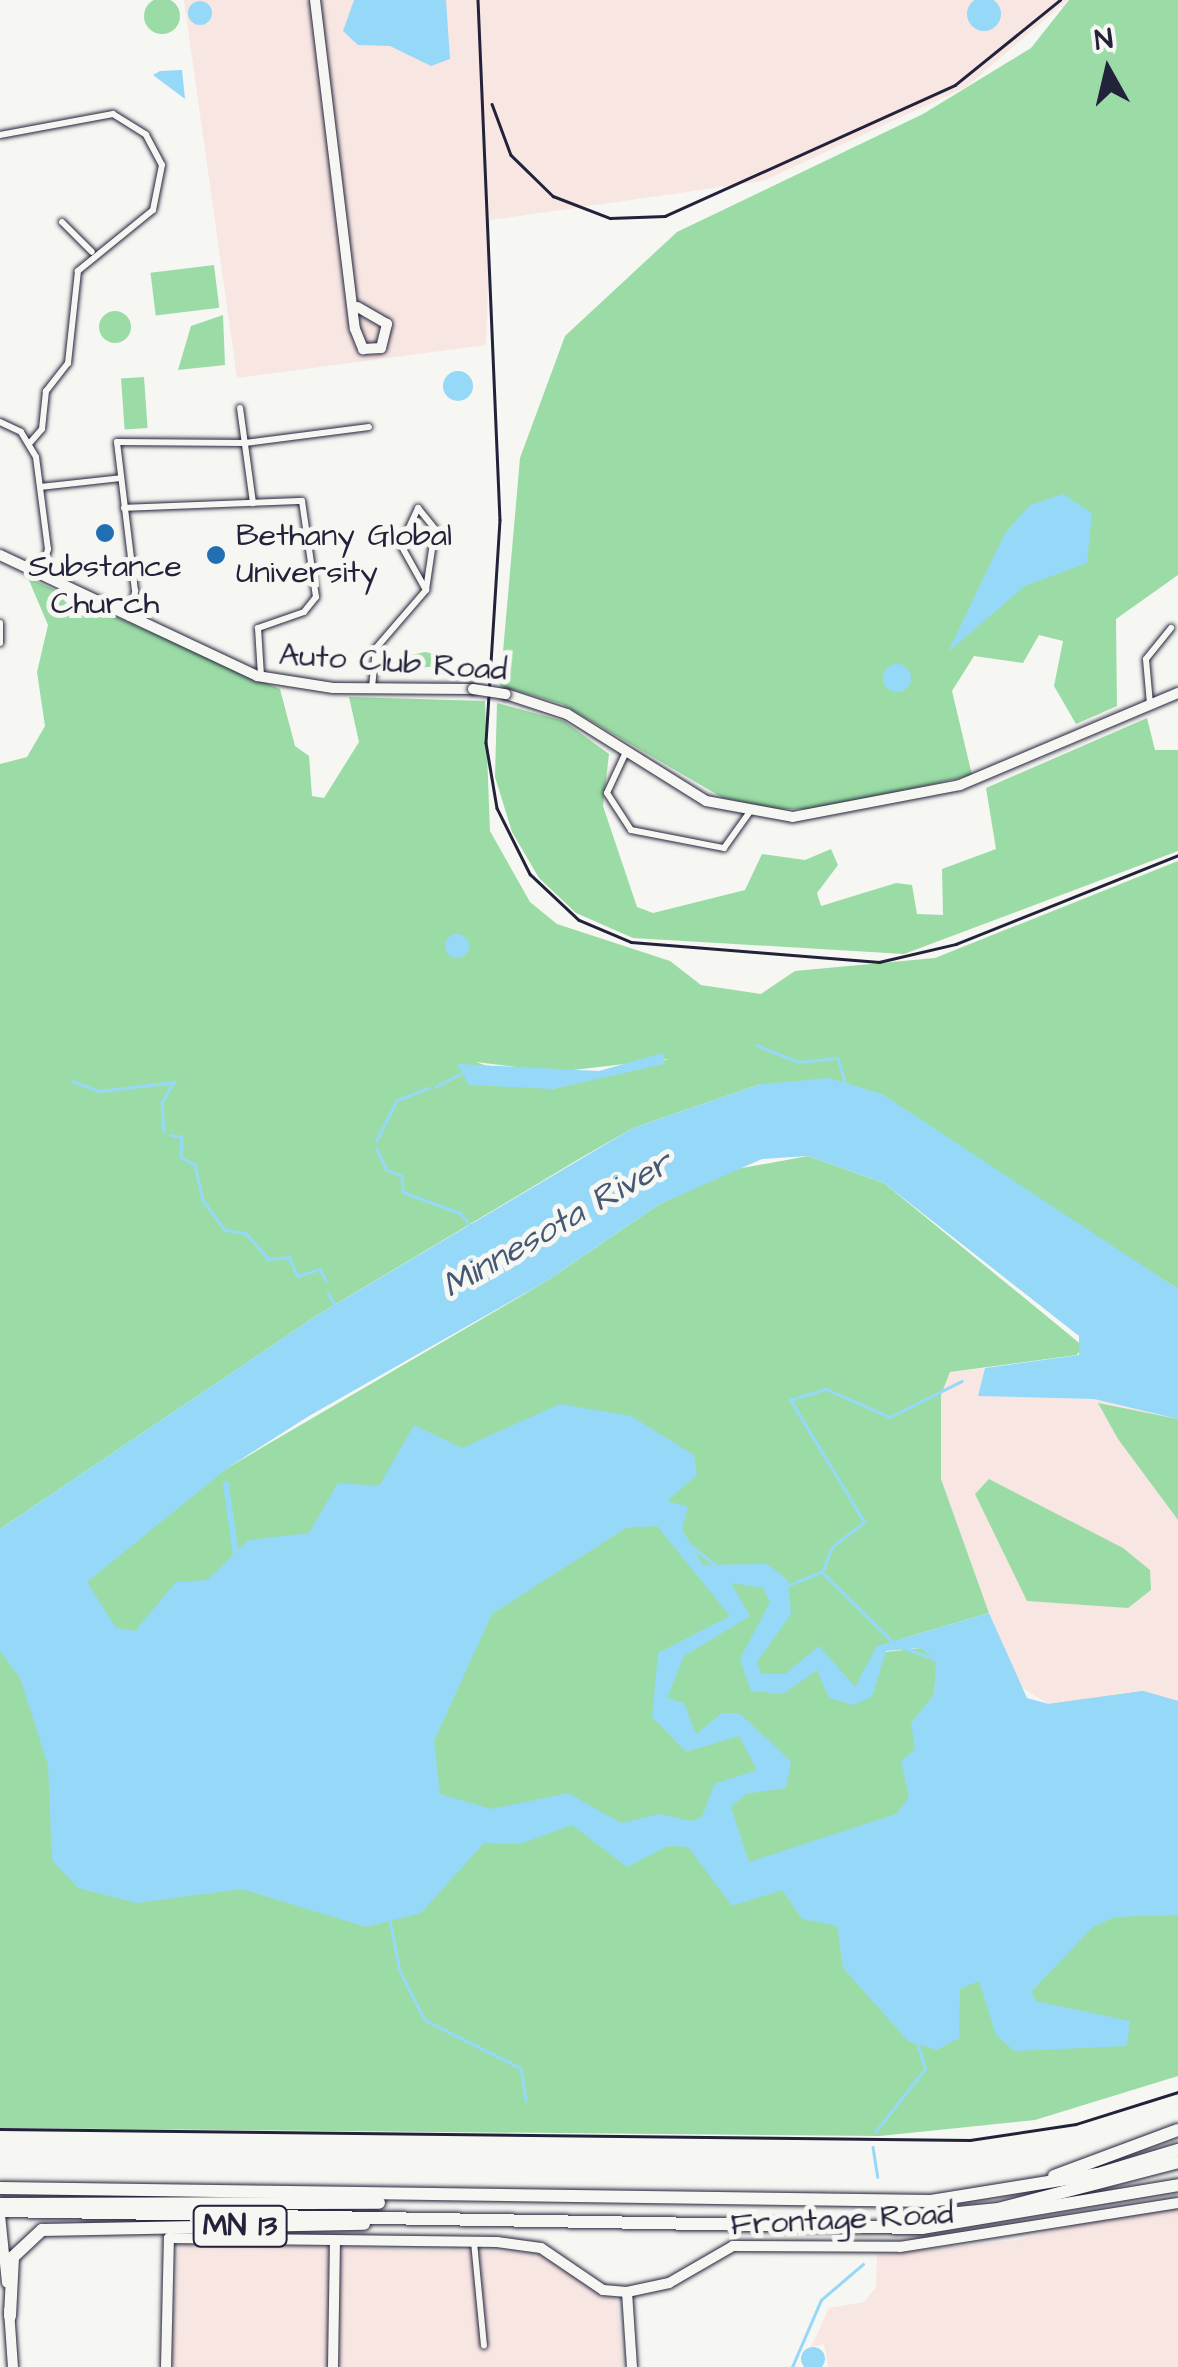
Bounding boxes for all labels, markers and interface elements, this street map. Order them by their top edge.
text: N [1092,19,1115,60]
north arrow [1058,20,1158,120]
place label: Bethany Global University [236,518,452,593]
marker: Substance Church [94,522,116,544]
marker: Bethany Global University [205,544,227,566]
place label: Substance Church [28,549,182,624]
street label: Auto Club Road [278,636,508,690]
water label: Minnesota River [435,1142,679,1308]
street label: Frontage Road [730,2195,954,2245]
road number: MN 13 [192,2201,288,2251]

